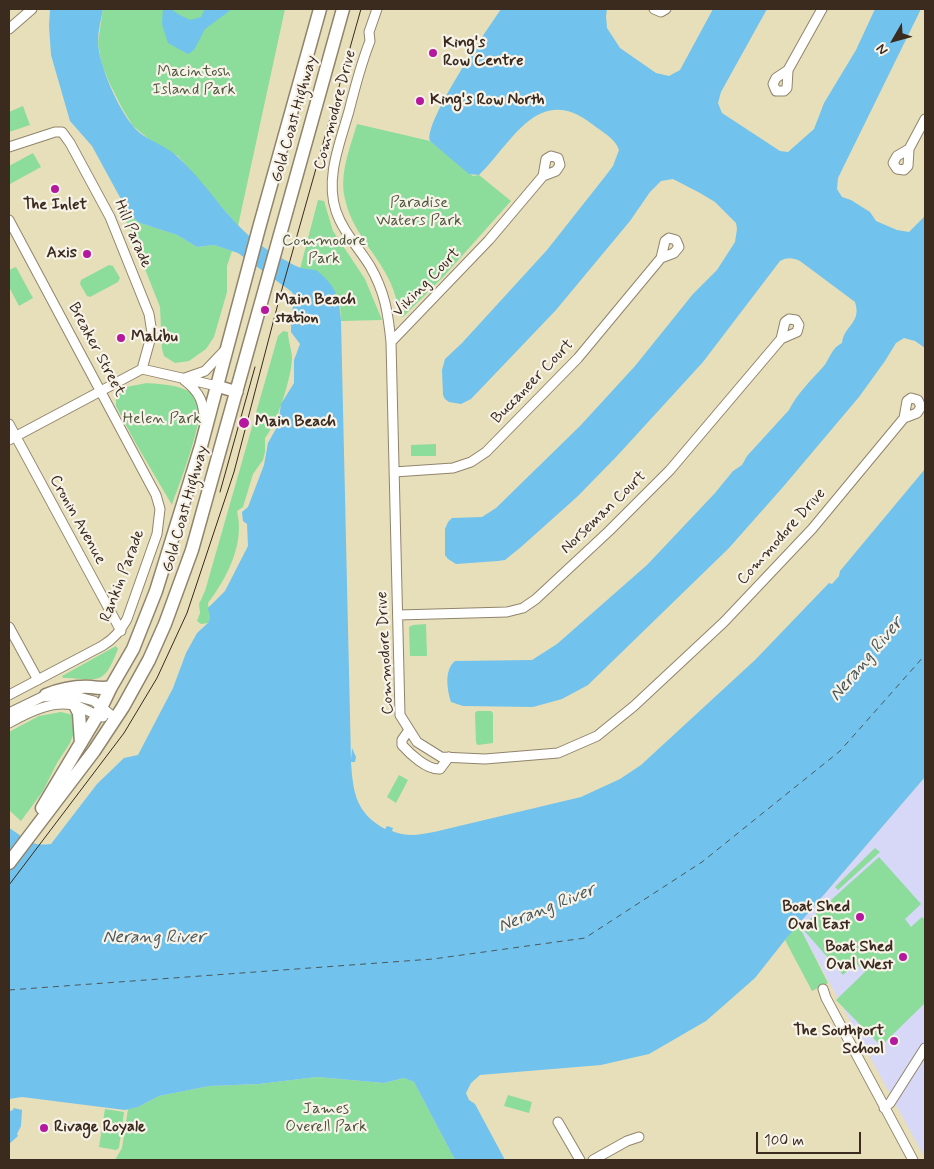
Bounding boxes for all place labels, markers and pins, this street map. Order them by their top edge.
place label: King's Row Centre [443,34,524,72]
marker: King's Row Centre [427,47,439,59]
place label: King's Row North [430,91,545,111]
marker: King's Row North [414,95,426,107]
marker: The Inlet [49,183,61,195]
place label: The Inlet [23,196,87,216]
place label: Axis [47,244,77,264]
marker: Axis [81,248,93,260]
place label: Main Beach station [275,291,356,329]
marker: Main Beach station [259,304,271,316]
place label: Malibu [131,328,178,348]
marker: Malibu [115,332,127,344]
place label: Main Beach [255,413,336,433]
marker: Main Beach [237,416,251,430]
place label: Boat Shed Oval East [782,898,850,936]
marker: Boat Shed Oval East [854,911,866,923]
place label: Boat Shed Oval West [825,938,893,976]
marker: Boat Shed Oval West [897,951,909,963]
place label: The Southport School [793,1022,884,1060]
marker: The Southport School [888,1035,900,1047]
place label: Rivage Royale [54,1118,146,1138]
marker: Rivage Royale [38,1122,50,1134]

